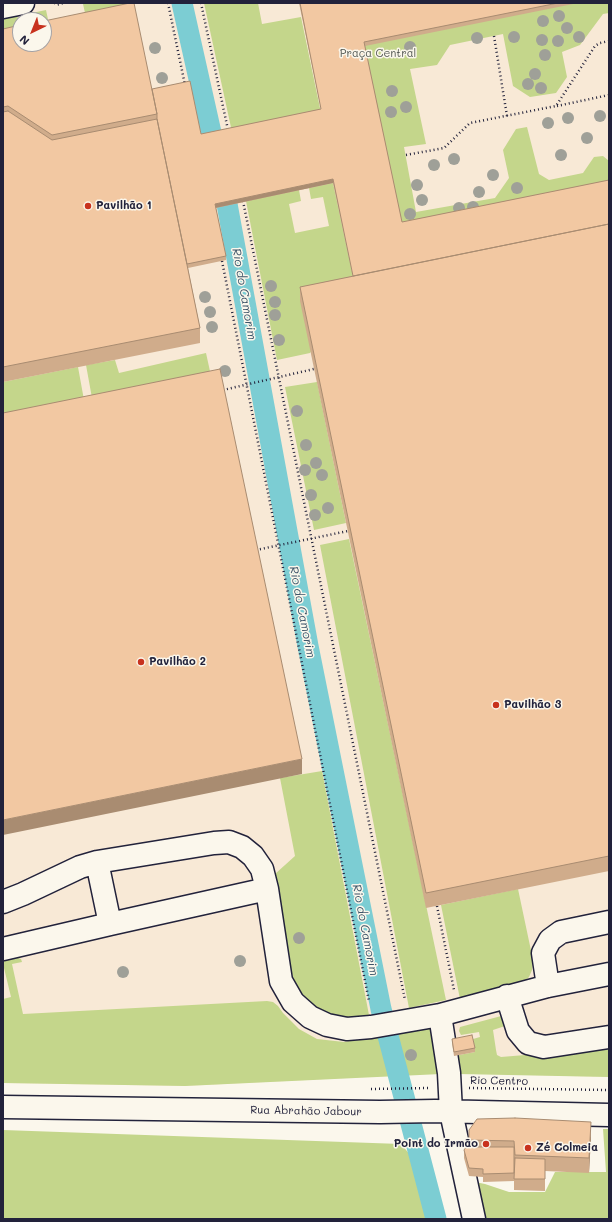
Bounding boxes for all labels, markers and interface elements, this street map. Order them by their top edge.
north arrow [12,12,52,52]
text: N [16,32,32,49]
park label: Praça Central [340,47,416,61]
place label: Pavilhão 1 [96,199,152,213]
marker: Pavilhão 1 [83,201,93,211]
water label: Rio do Camorim [229,247,259,341]
water label: Rio do Camorim [286,565,318,659]
place label: Pavilhão 2 [149,655,206,669]
marker: Pavilhão 2 [136,657,146,667]
place label: Pavilhão 3 [504,698,561,712]
marker: Pavilhão 3 [491,700,501,710]
water label: Rio do Camorim [349,883,381,977]
street label: Rio Centro [470,1074,528,1088]
street label: Rua Abrahão Jabour [250,1103,362,1119]
place label: Point do Irmão [394,1137,478,1151]
marker: Point do Irmão [481,1139,491,1149]
place label: Zé Colmeia [536,1141,598,1155]
marker: Zé Colmeia [523,1143,533,1153]

